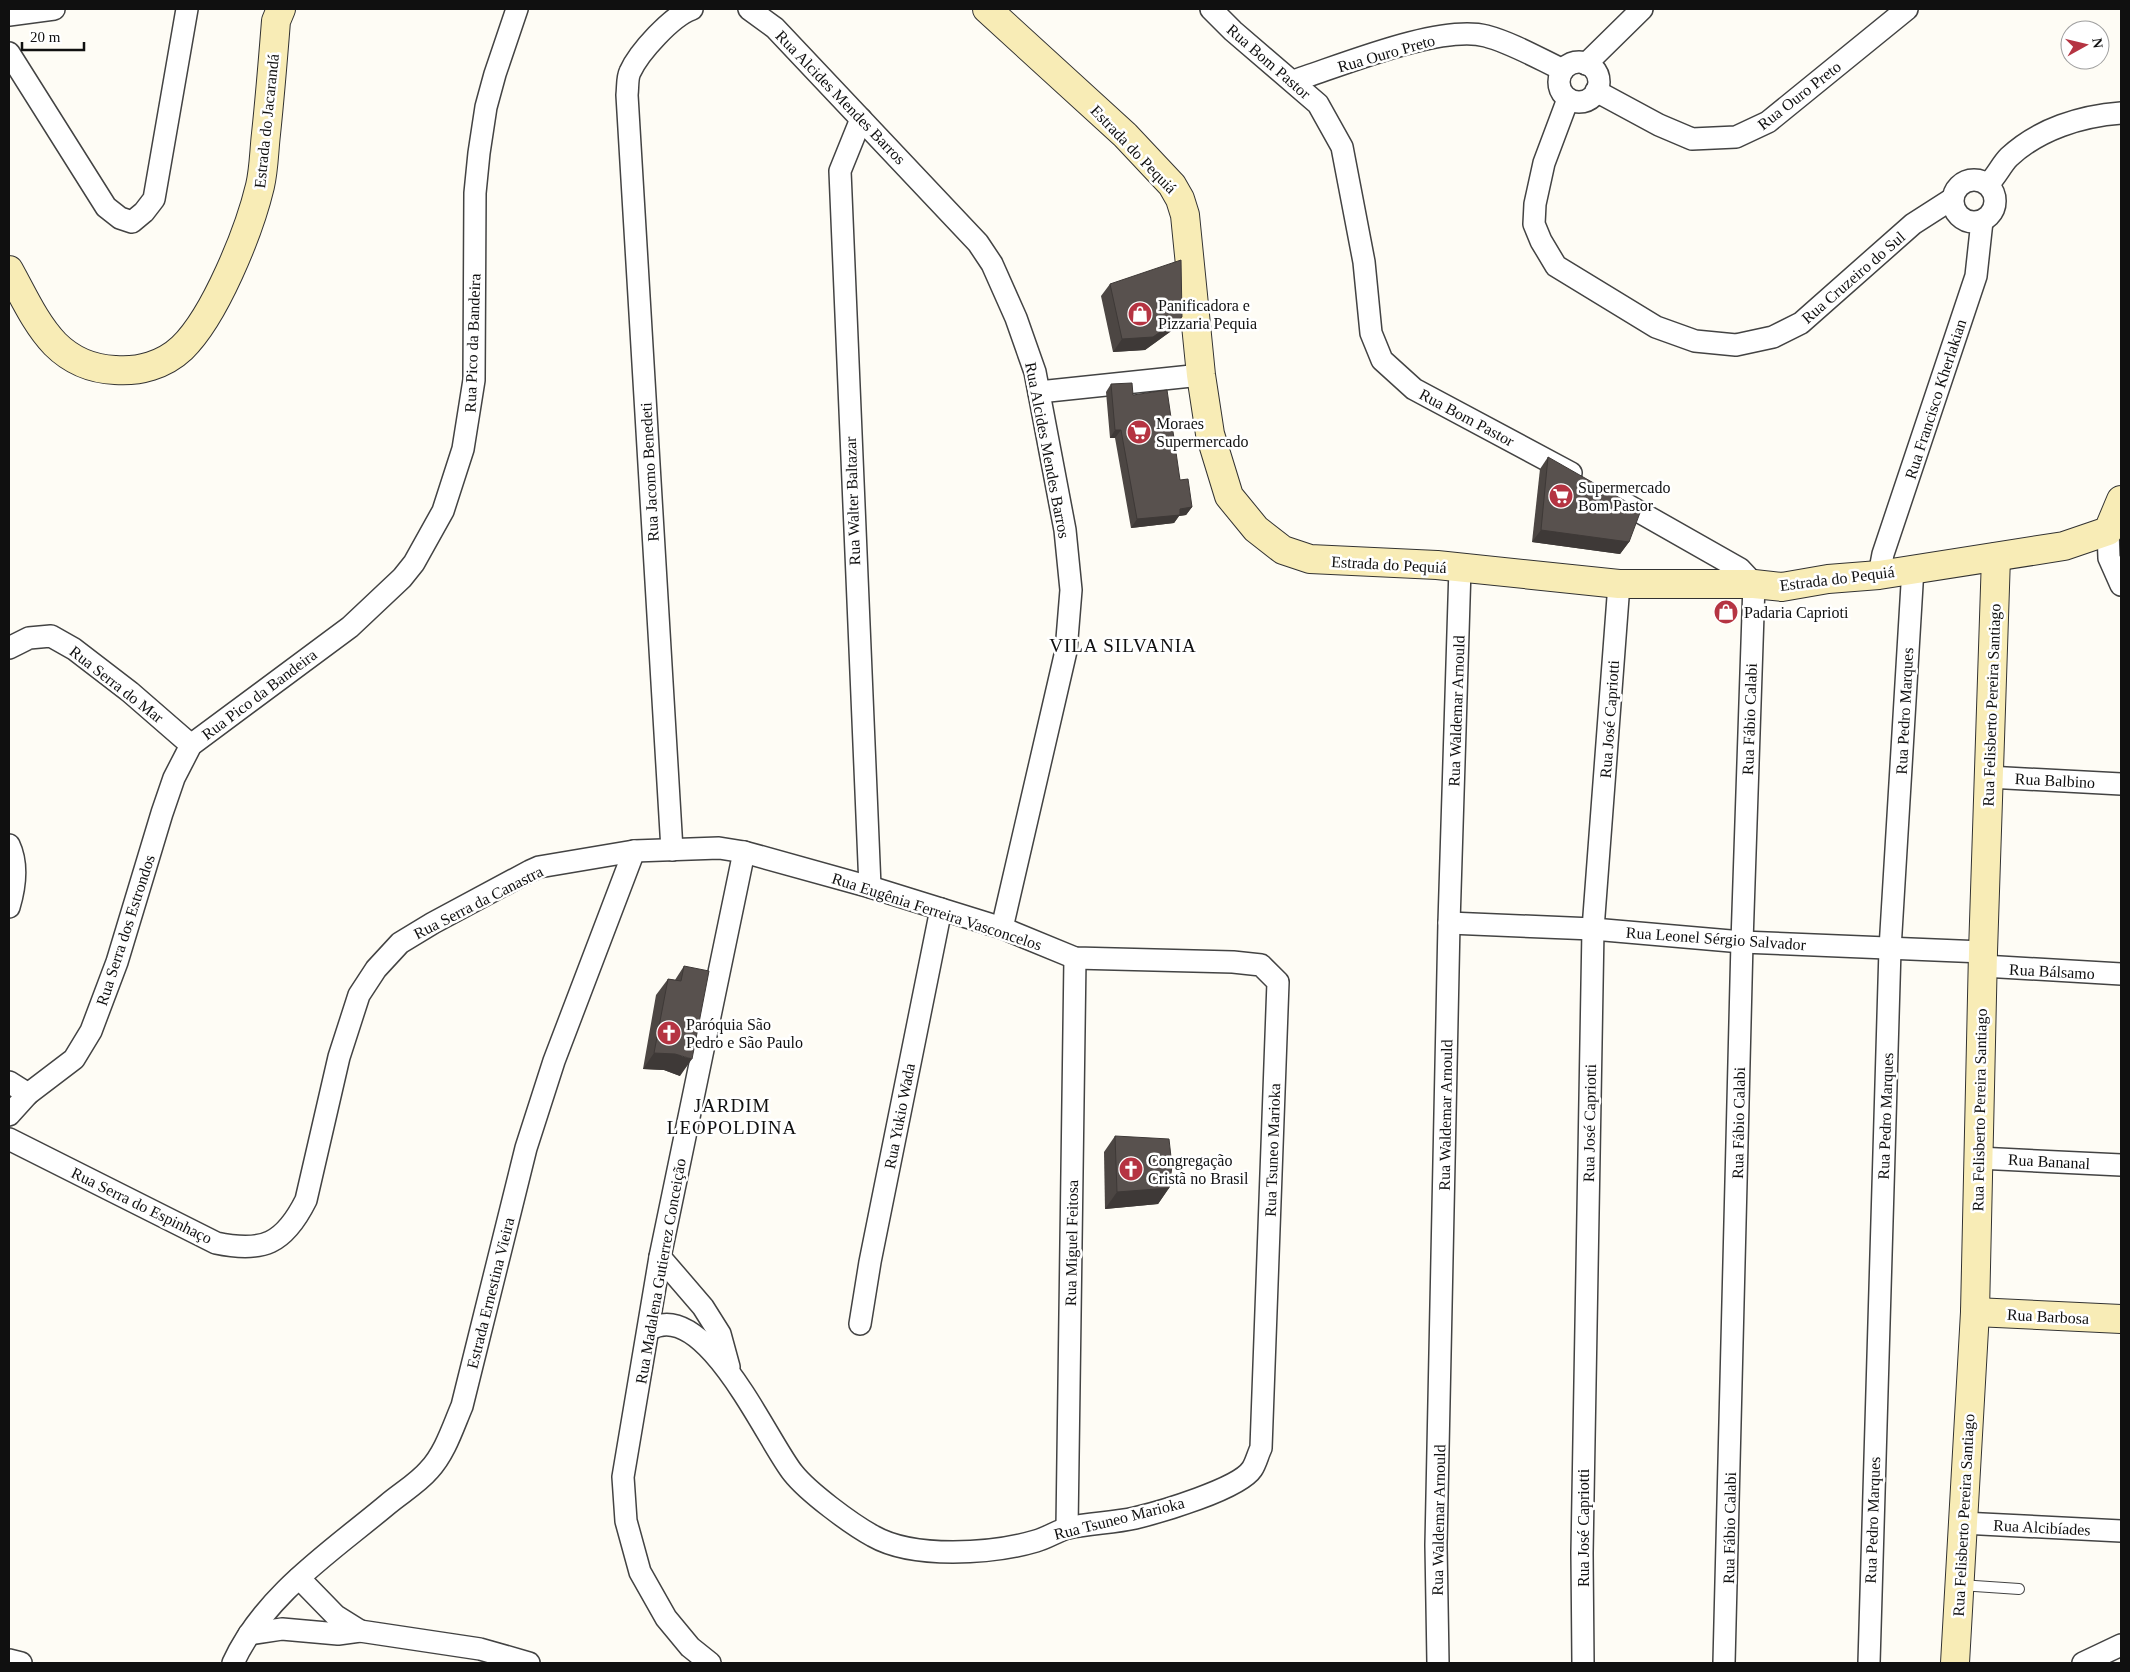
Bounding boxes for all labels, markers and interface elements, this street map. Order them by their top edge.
scale bar [22,20,85,52]
north arrow [2060,20,2110,70]
street label: Rua Bom Pastor [1224,21,1314,103]
street label: Rua Alcides Mendes Barros [772,27,909,168]
text: 20 m [30,29,61,45]
street label: Rua Ouro Preto [1336,31,1437,75]
text: N [2089,37,2106,49]
street label: Estrada do Jacarandá [251,53,282,189]
street label: Rua Ouro Preto [1755,58,1844,133]
street label: Estrada do Pequiá [1087,102,1180,197]
street label: Rua Cruzeiro do Sul [1798,228,1909,327]
street label: Rua Pico da Bandeira [462,273,483,413]
place label: Panificadora e Pizzaria Pequia [1158,297,1257,333]
shop icon: Panificadora e Pizzaria Pequia [1127,301,1153,327]
street label: Rua Francisco Kherlakian [1902,317,1969,481]
street label: Rua Alcides Mendes Barros [1022,361,1073,540]
street label: Rua Bom Pastor [1416,385,1518,450]
street label: Rua Jacomo Benedeti [637,401,662,542]
place label: Moraes Supermercado [1156,415,1248,451]
supermarket icon: Moraes Supermercado [1126,419,1152,445]
street label: Rua Walter Baltazar [842,436,863,566]
place label: Supermercado Bom Pastor [1578,479,1670,514]
supermarket icon: Supermercado Bom Pastor [1548,483,1574,509]
street label: Estrada do Pequiá [1331,553,1447,577]
street label: Estrada do Pequiá [1779,563,1896,595]
shop icon: Padaria Caprioti [1713,599,1739,625]
street label: Rua Felisberto Pereira Santiago [1979,603,2005,807]
place label: Padaria Caprioti [1744,604,1849,622]
district label: VILA SILVANIA [1049,635,1197,656]
street label: Rua Waldemar Arnould [1445,635,1468,787]
street label: Rua Serra do Mar [66,643,167,727]
street label: Rua Pico da Bandeira [199,646,320,743]
street label: Rua Pedro Marques [1893,647,1917,775]
street label: Rua José Capriotti [1597,659,1623,779]
street label: Rua Fábio Calabi [1739,662,1760,775]
street label: Rua Balbino [2014,770,2096,791]
street label: Rua Serra dos Estrondos [93,853,158,1008]
street label: Rua Serra da Canastra [411,863,546,942]
street label: Rua Eugênia Ferreira Vasconcelos [829,869,1044,954]
street label: Rua Leonel Sérgio Salvador [1625,924,1807,954]
street label: Rua Bálsamo [2009,961,2095,982]
street label: Rua Felisberto Pereira Santiago [1969,1008,1991,1212]
place label: Paróquia São Pedro e São Paulo [686,1016,803,1051]
church icon: Paróquia São Pedro e São Paulo [656,1020,682,1046]
street label: Rua Waldemar Arnould [1436,1039,1455,1191]
street label: Rua Pedro Marques [1875,1052,1897,1180]
street label: Rua Yukio Wada [881,1062,918,1170]
street label: Rua José Capriotti [1580,1063,1600,1182]
street label: Rua Fábio Calabi [1729,1066,1748,1179]
street label: Rua Tsuneo Marioka [1262,1083,1283,1217]
district label: JARDIM LEOPOLDINA [667,1095,797,1138]
street label: Rua Bananal [2007,1151,2091,1172]
place label: Congregação Cristã no Brasil [1148,1152,1249,1187]
church icon: Congregação Cristã no Brasil [1118,1156,1144,1182]
street label: Rua Madalena Gutierrez Conceição [632,1157,690,1385]
street label: Rua Serra do Espinhaço [68,1164,215,1248]
street label: Rua Miguel Feitosa [1062,1180,1082,1306]
street label: Estrada Ernestina Vieira [463,1216,517,1370]
street label: Rua Barbosa [2006,1306,2089,1327]
street label: Rua Felisberto Pereira Santiago [1950,1413,1978,1617]
street label: Rua Waldemar Arnould [1429,1444,1448,1596]
street label: Rua Pedro Marques [1862,1456,1884,1584]
street label: Rua José Capriotti [1575,1468,1593,1587]
street label: Rua Fábio Calabi [1720,1471,1739,1584]
street label: Rua Tsuneo Marioka [1052,1494,1186,1543]
street label: Rua Alcibíades [1993,1516,2091,1539]

